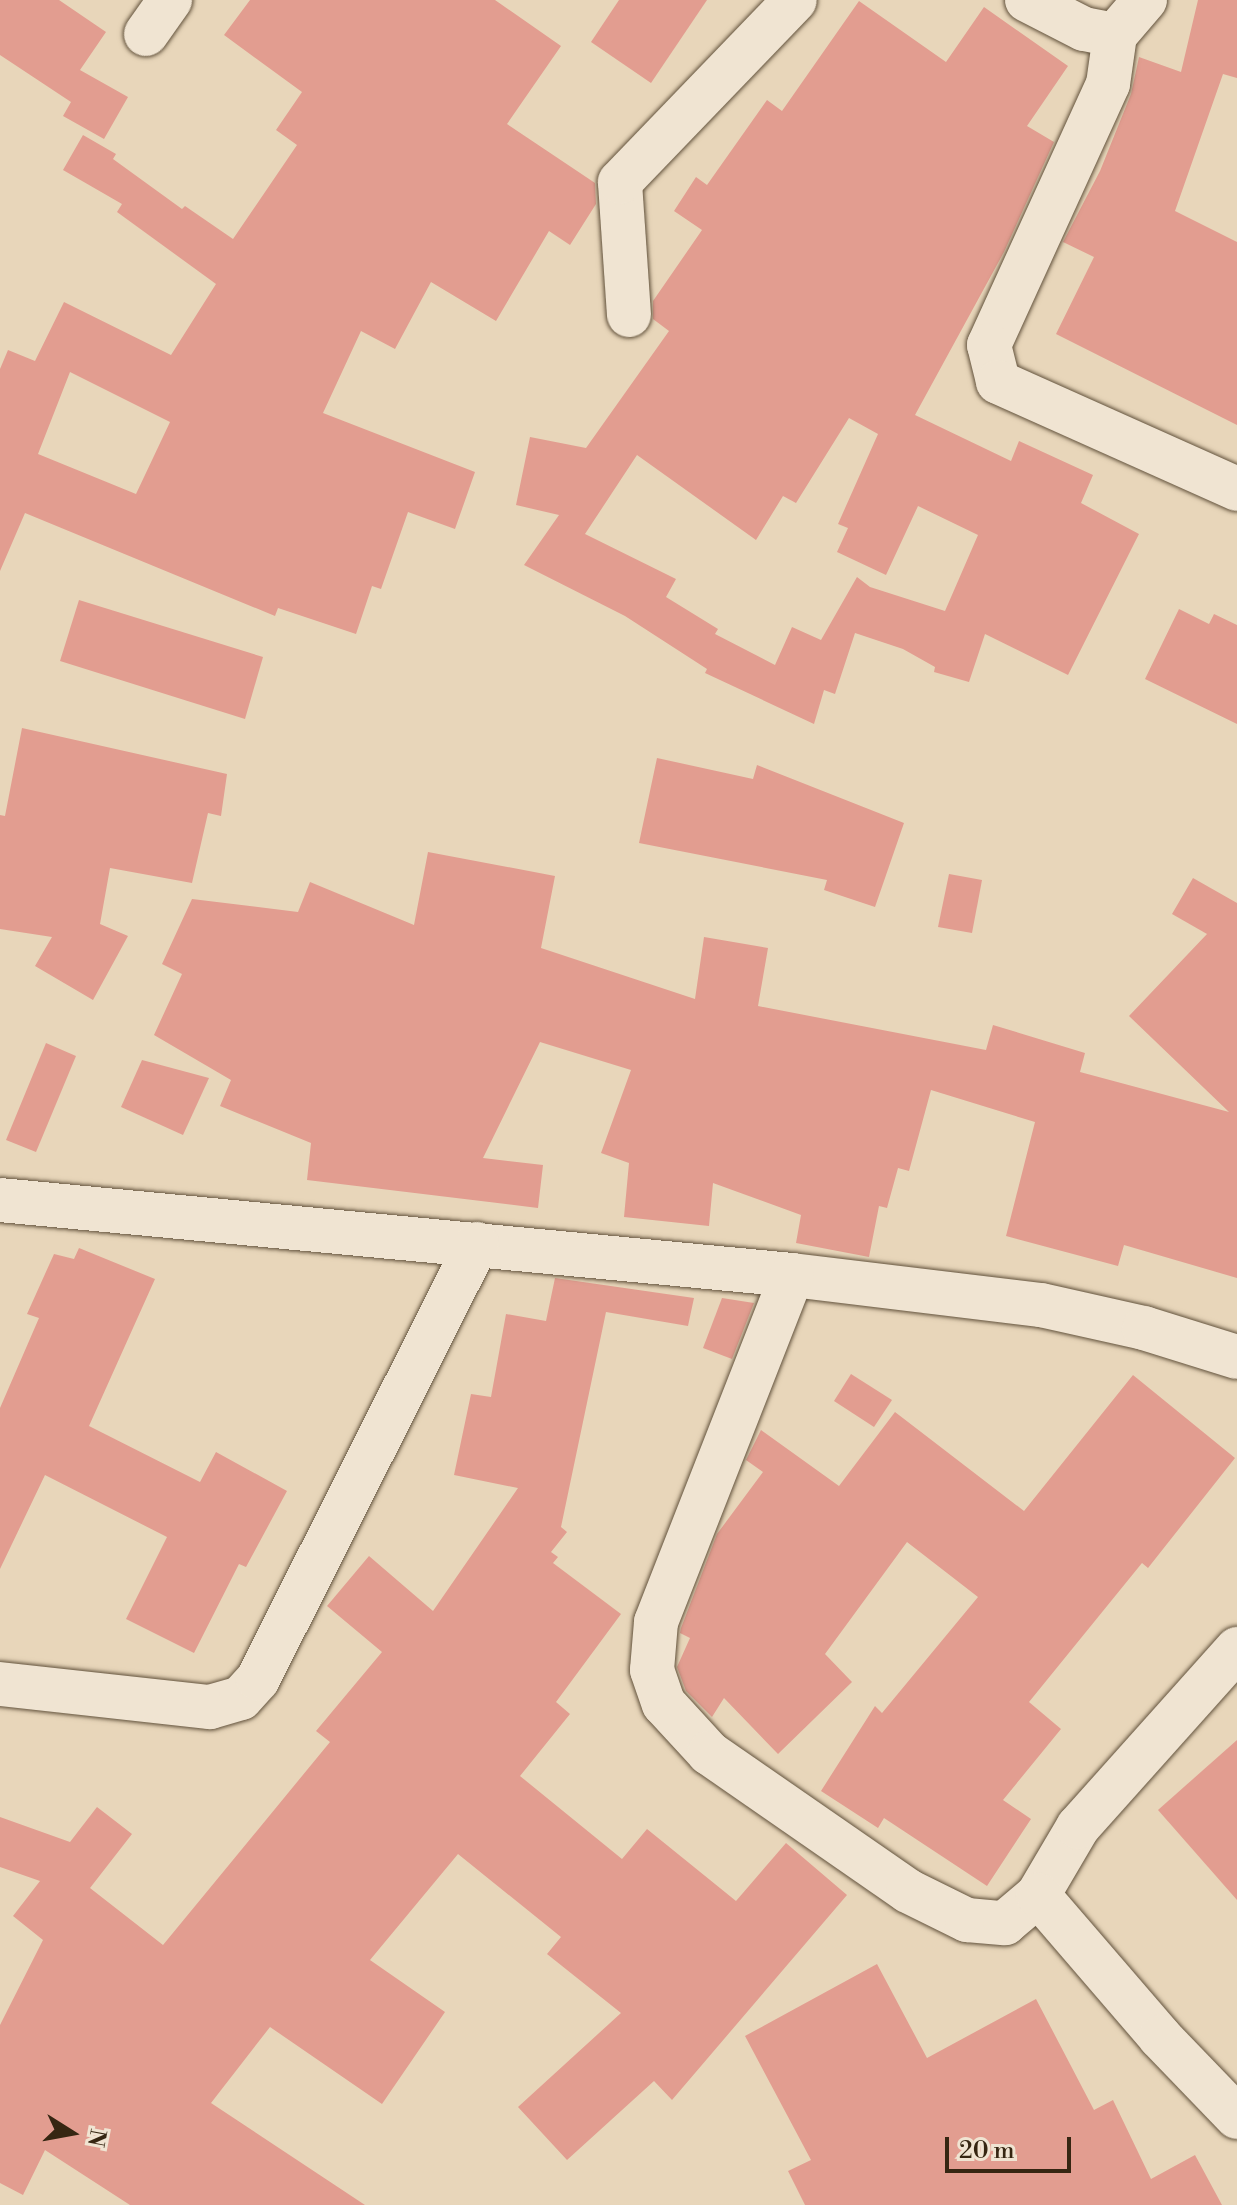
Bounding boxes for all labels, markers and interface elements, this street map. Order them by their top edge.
north arrow [32,2093,112,2173]
scale bar [949,2121,1075,2171]
text: N [81,2127,111,2149]
text: 20 m [959,2136,1015,2166]

